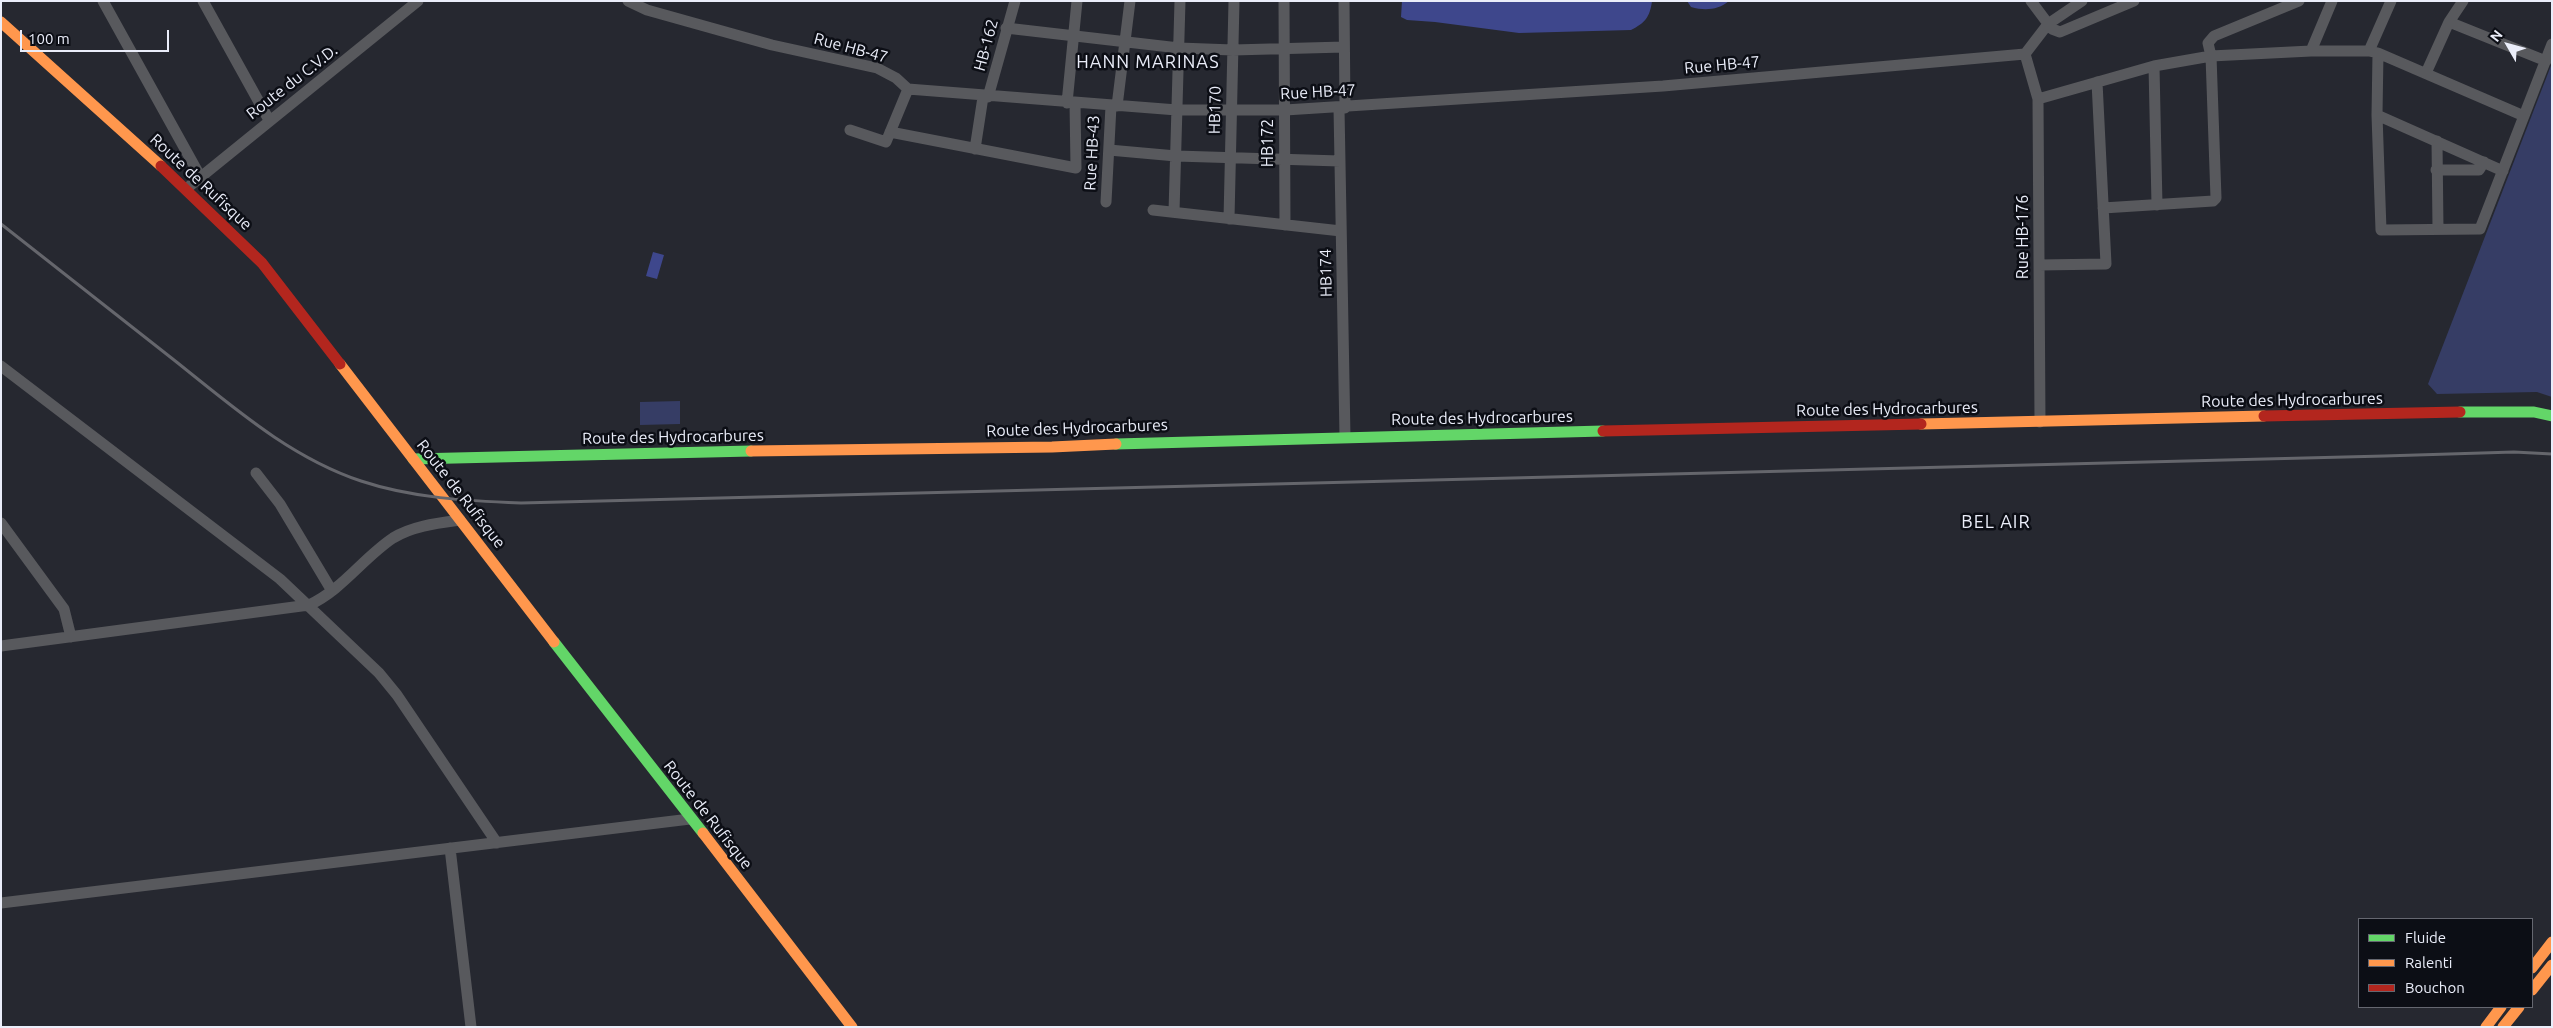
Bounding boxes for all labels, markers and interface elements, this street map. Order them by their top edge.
street label: HB-162 [970,17,1002,73]
scale bar [22,20,171,52]
north arrow [2483,20,2533,70]
text: N [2487,27,2506,45]
street label: Rue HB-47 [812,29,890,67]
text: 100 m [28,30,70,47]
street label: Route du C.V.D. [243,40,341,124]
district label: HANN MARINAS [1075,51,1221,73]
street label: Rue HB-47 [1684,52,1760,78]
street label: Rue HB-47 [1280,80,1356,104]
street label: HB170 [1205,86,1225,134]
street label: Rue HB-43 [1080,115,1104,191]
street label: HB172 [1258,119,1278,167]
street label: Route de Rufisque [146,130,256,234]
street label: Rue HB-176 [2013,195,2033,279]
street label: HB174 [1316,249,1336,297]
street label: Route des Hydrocarbures [2201,389,2383,411]
street label: Route des Hydrocarbures [1796,398,1978,420]
street label: Route des Hydrocarbures [1391,407,1573,429]
street label: Route des Hydrocarbures [986,415,1168,441]
street label: Route des Hydrocarbures [582,426,764,448]
street label: Route de Rufisque [413,436,509,552]
district label: BEL AIR [1960,511,2032,533]
street label: Route de Rufisque [660,757,756,873]
legend [2358,918,2533,1008]
text: Fluide [2405,929,2446,946]
text: Ralenti [2405,954,2452,971]
text: Bouchon [2405,979,2465,996]

